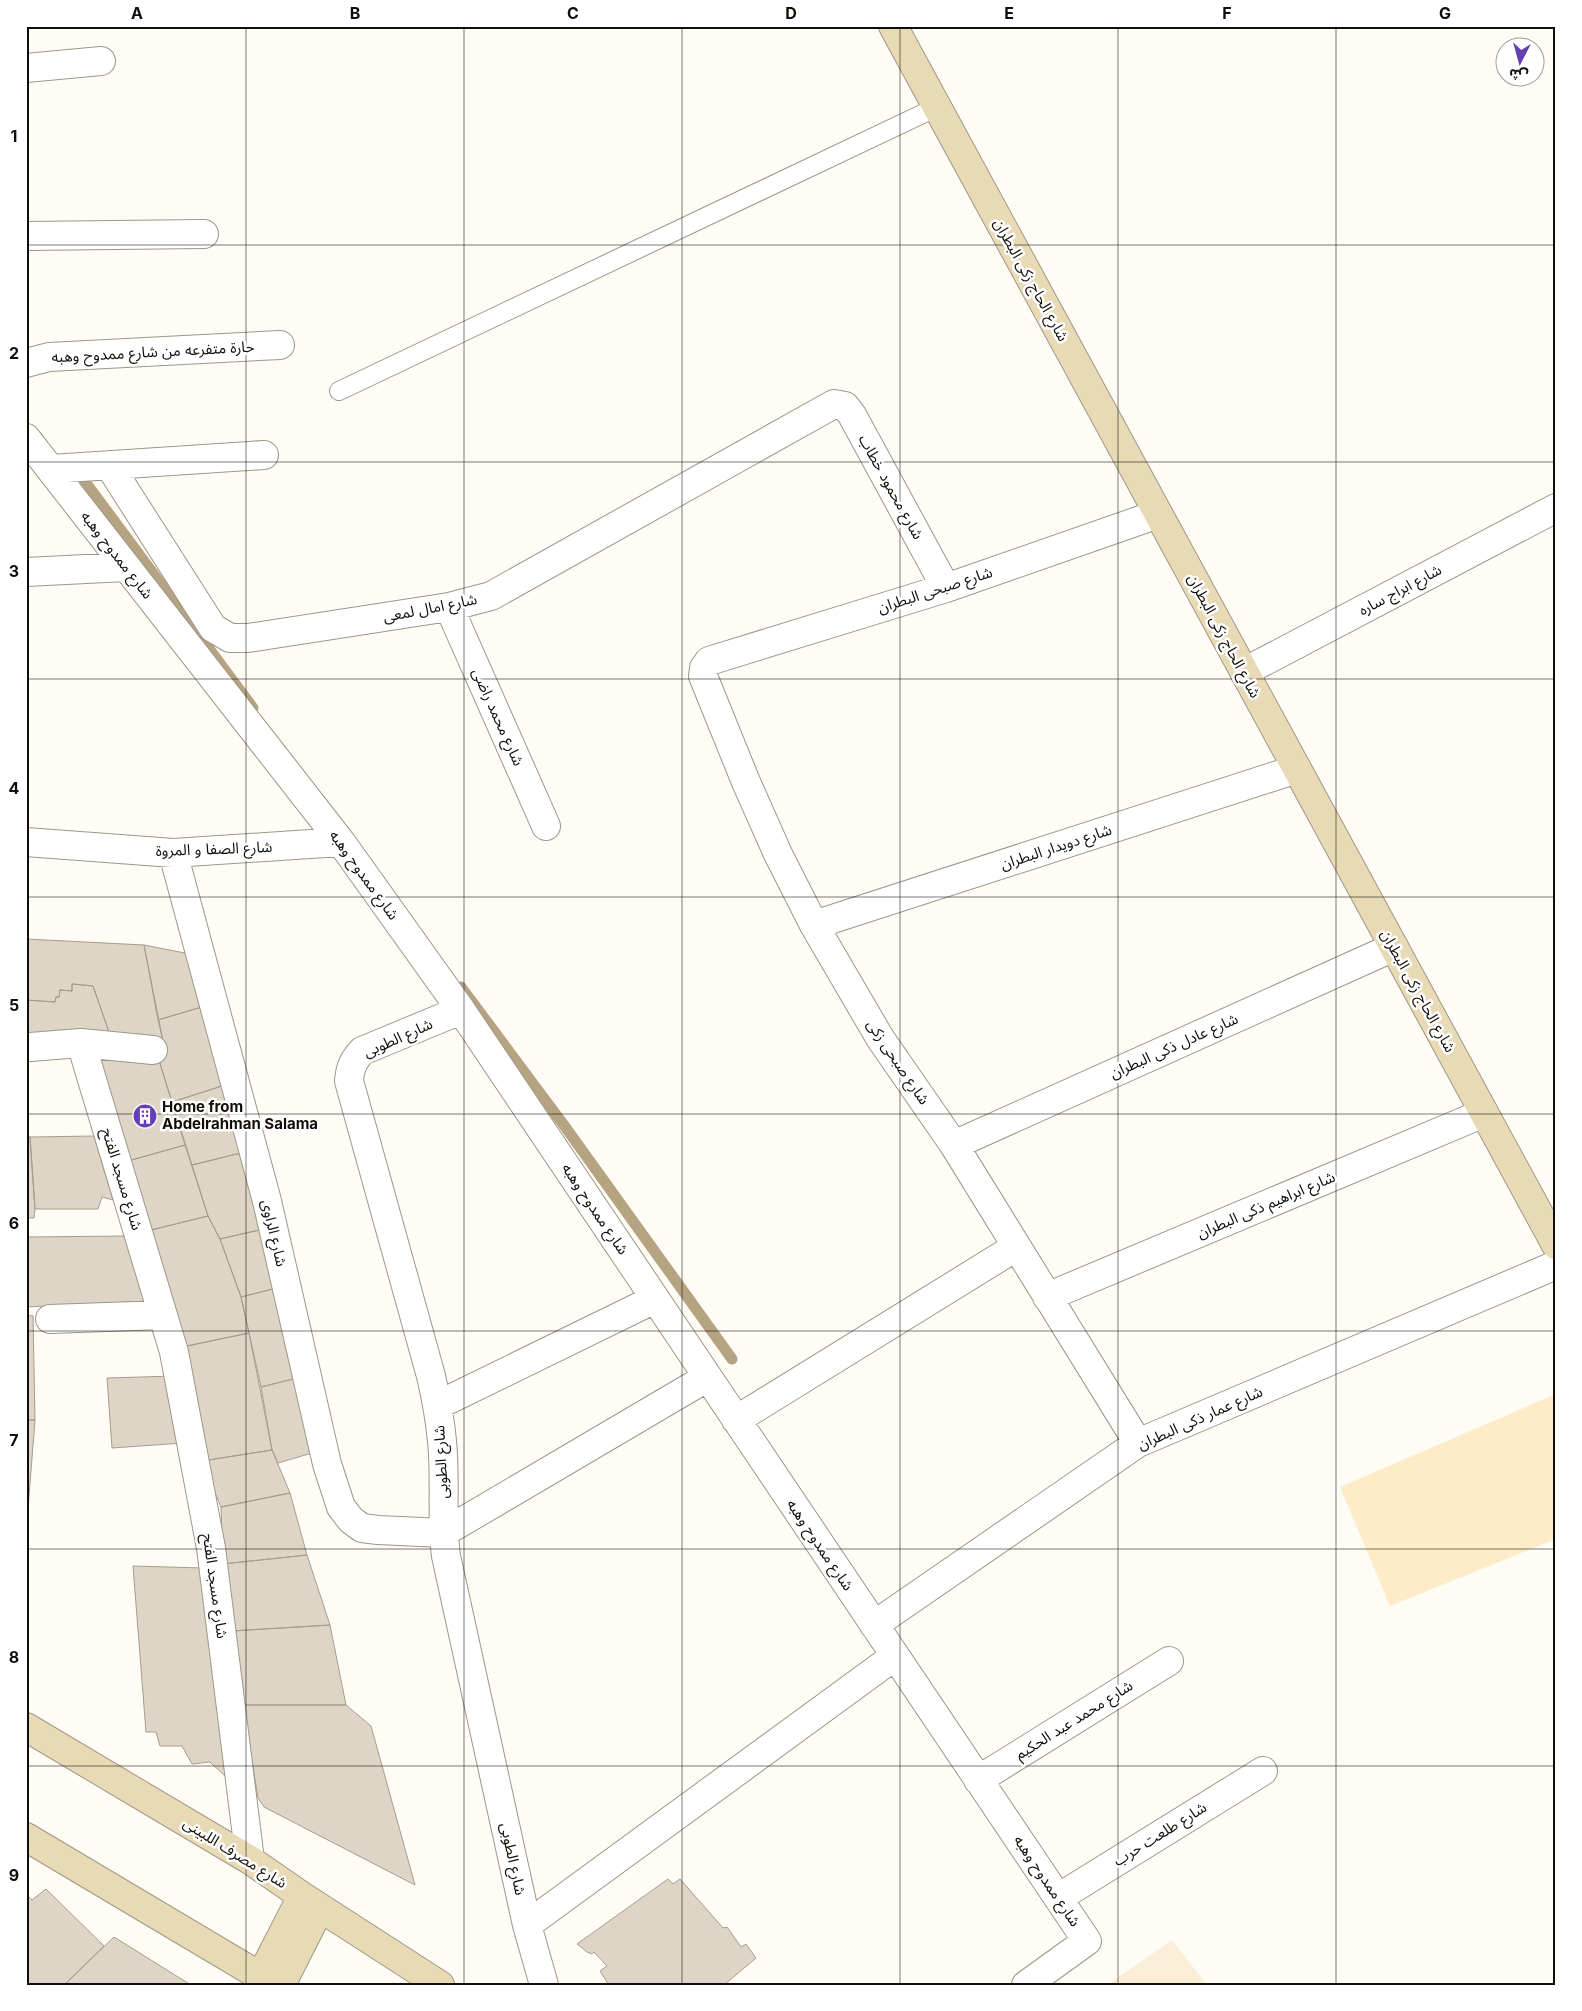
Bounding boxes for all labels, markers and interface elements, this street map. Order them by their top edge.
text: A [131,3,143,23]
text: B [350,3,360,23]
text: C [567,3,579,23]
text: D [785,3,797,23]
text: E [1004,3,1014,23]
text: F [1222,3,1232,23]
text: G [1439,3,1451,23]
north arrow [1494,38,1544,88]
text: ش [1508,66,1529,85]
text: 1 [11,126,17,146]
street label: شارع الحاج زكى البطران [987,215,1073,346]
street label: حارة متفرعه من شارع ممدوح وهبه [51,337,255,369]
text: 2 [9,343,19,363]
street label: شارع محمود خطاب [852,431,928,544]
street label: شارع ممدوح وهبه [75,507,158,604]
street label: شارع ابراج ساره [1355,560,1446,622]
text: 3 [9,561,19,581]
street label: شارع صبحى البطران [875,562,996,620]
street label: شارع الحاج زكى البطران [1181,571,1265,703]
street label: شارع امال لمعى [381,589,479,629]
street label: شارع محمد راضى [466,665,529,770]
text: 4 [9,778,20,798]
street label: شارع دويدار البطران [998,820,1115,876]
street label: شارع ممدوح وهبه [323,826,403,925]
street label: شارع الصفا و المروة [155,837,273,863]
street label: شارع الحاج زكى البطران [1374,926,1460,1057]
text: 5 [9,995,19,1015]
street label: شارع عادل ذكى البطران [1107,1009,1242,1085]
street label: شارع الطوبى [360,1014,437,1064]
street label: شارع صبحى زكى [860,1015,934,1110]
place label: Home from Abdelrahman Salama [162,1097,318,1133]
building icon: Home from Abdelrahman Salama [132,1103,158,1129]
street label: شارع مسجد الفتح [95,1125,147,1233]
street label: شارع ممدوح وهبه [555,1159,633,1260]
street label: شارع ابراهيم ذكى البطران [1194,1167,1339,1245]
street label: شارع الراوى [255,1198,291,1269]
text: 6 [9,1213,19,1233]
street label: شارع عمار ذكى البطران [1134,1381,1267,1456]
street label: شارع الطوبى [429,1424,455,1499]
text: 7 [9,1430,19,1450]
street label: شارع ممدوح وهبه [780,1495,858,1596]
street label: شارع مسجد الفتح [196,1532,232,1640]
text: 8 [9,1647,19,1667]
street label: شارع محمد عبد الحكيم [1011,1676,1138,1766]
street label: شارع طلعت حرب [1110,1797,1212,1872]
street label: شارع مصرف اللبينى [178,1813,291,1895]
street label: شارع الطوبى [494,1821,530,1898]
street label: شارع ممدوح وهبه [1007,1831,1085,1932]
text: 9 [9,1865,19,1885]

